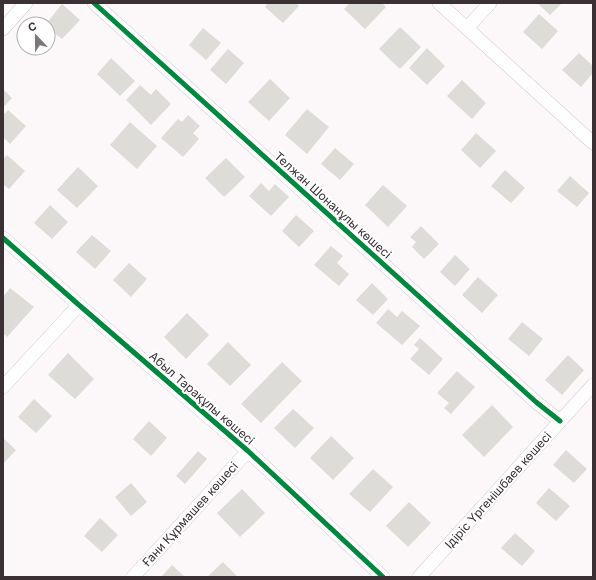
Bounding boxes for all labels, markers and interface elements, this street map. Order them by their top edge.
north arrow [16,16,56,56]
text: С [26,19,39,35]
street label: Телжан Шонанұлы көшесі [271,148,395,262]
street label: Абыл Тарақұлы көшесі [146,348,258,448]
street label: Ідіріс Үргенішбаев көшесі [442,428,555,552]
street label: Ғани Құрмашев көшесі [138,459,241,570]

